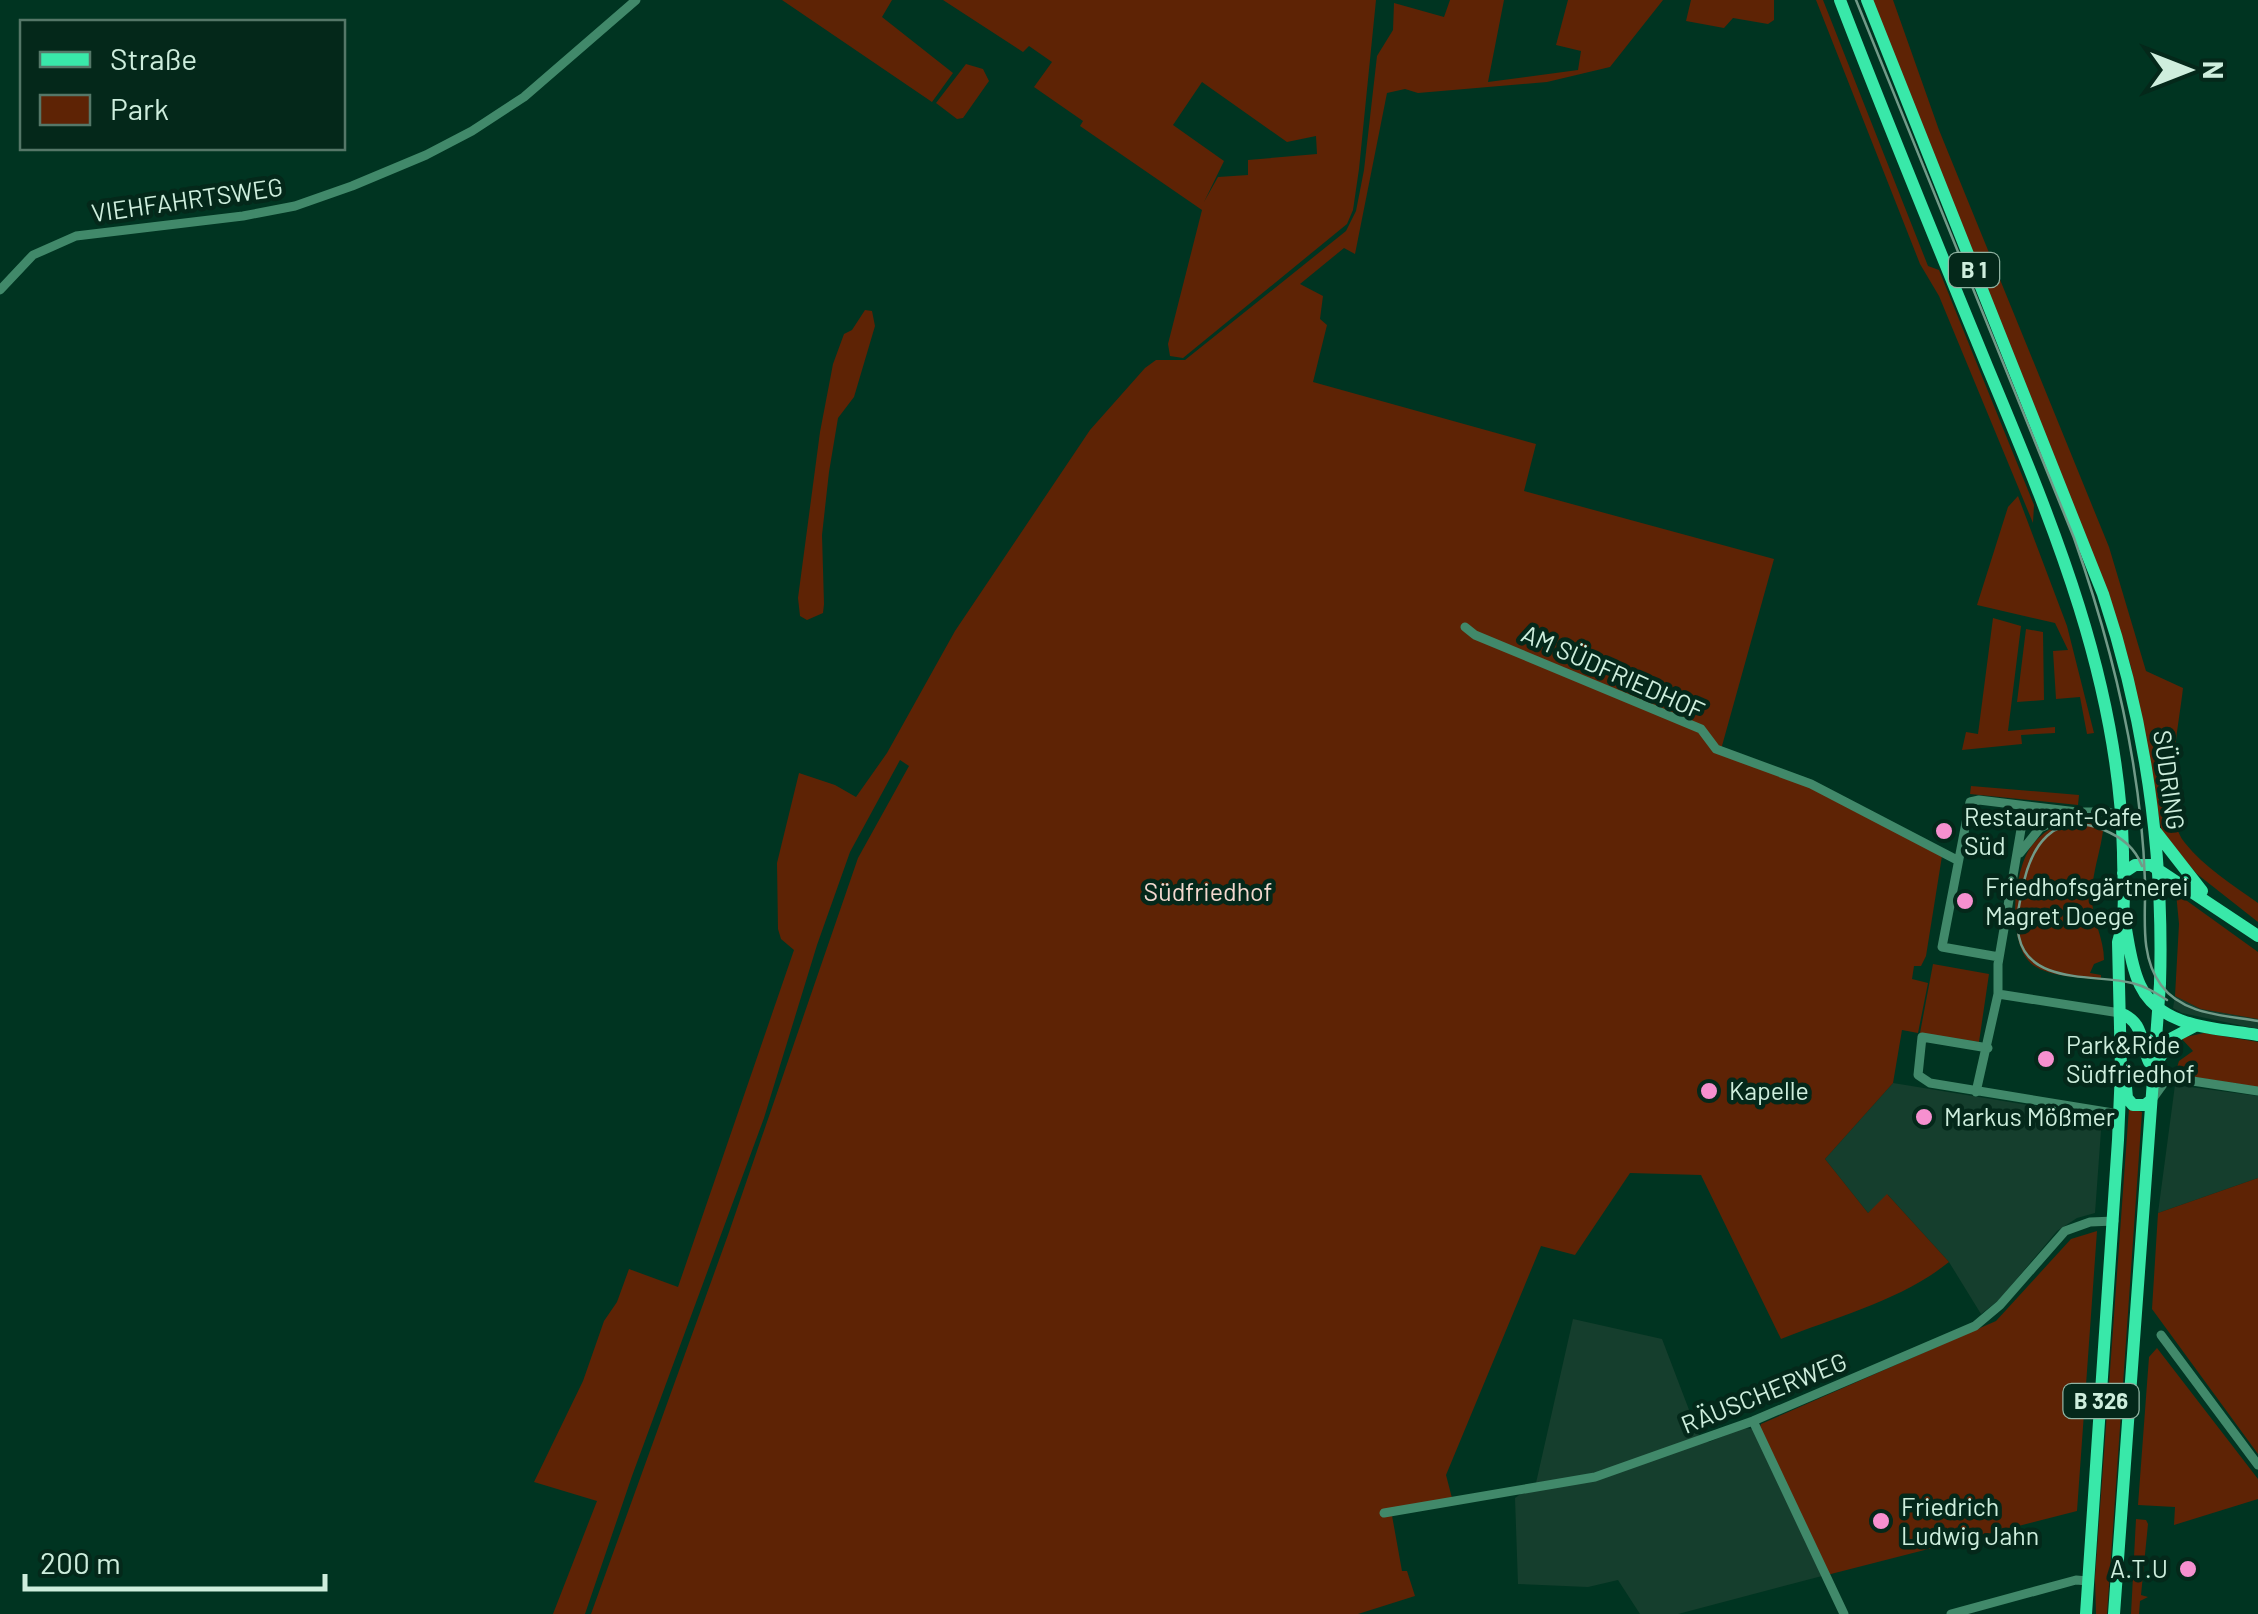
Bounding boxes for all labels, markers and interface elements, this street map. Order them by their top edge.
legend [20,20,345,150]
north arrow [2138,20,2238,120]
text: Straße [110,40,197,76]
text: N [2197,61,2231,79]
text: Park [110,90,169,126]
street label: VIEHFAHRTSWEG [89,171,285,227]
road number: B 1 [1949,253,1999,287]
street label: AM SÜDFRIEDHOF [1517,617,1709,725]
street label: SÜDRING [2148,728,2192,832]
place label: Restaurant-Cafe Süd [1964,801,2142,860]
marker: Restaurant-Cafe Süd [1933,820,1955,842]
place label: Friedhofsgärtnerei Magret Doege [1985,871,2189,930]
park label: Südfriedhof [1144,876,1272,906]
marker: Friedhofsgärtnerei Magret Doege [1954,890,1976,912]
place label: Park&Ride Südfriedhof [2066,1029,2195,1088]
marker: Park&Ride Südfriedhof [2035,1048,2057,1070]
place label: Kapelle [1729,1075,1809,1105]
marker: Kapelle [1698,1080,1720,1102]
place label: Markus Mößmer [1944,1101,2115,1131]
marker: Markus Mößmer [1913,1106,1935,1128]
street label: RÄUSCHERWEG [1676,1345,1851,1439]
road number: B 326 [2064,1384,2138,1418]
place label: Friedrich Ludwig Jahn [1901,1491,2039,1550]
marker: Friedrich Ludwig Jahn [1870,1510,1892,1532]
scale bar [25,1529,325,1591]
text: 200 m [40,1544,121,1580]
place label: A.T.U [2110,1553,2168,1583]
marker: A.T.U [2177,1558,2199,1580]

